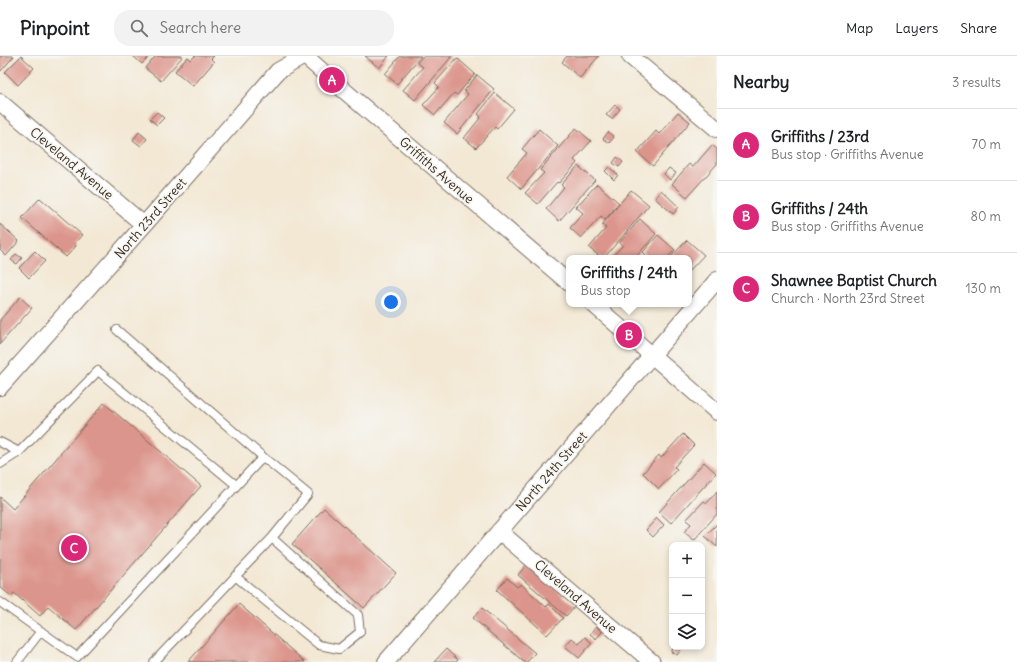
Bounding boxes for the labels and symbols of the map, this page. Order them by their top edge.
pin: A [319,65,345,95]
street label: Cleveland Avenue [26,123,117,203]
street label: Griffiths Avenue [396,133,478,207]
street label: North 23rd Street [111,174,191,262]
your location [381,292,401,312]
pin: B [616,320,642,350]
street label: North 24th Street [512,427,591,515]
pin: C [61,533,87,563]
street label: Cleveland Avenue [531,556,620,637]

